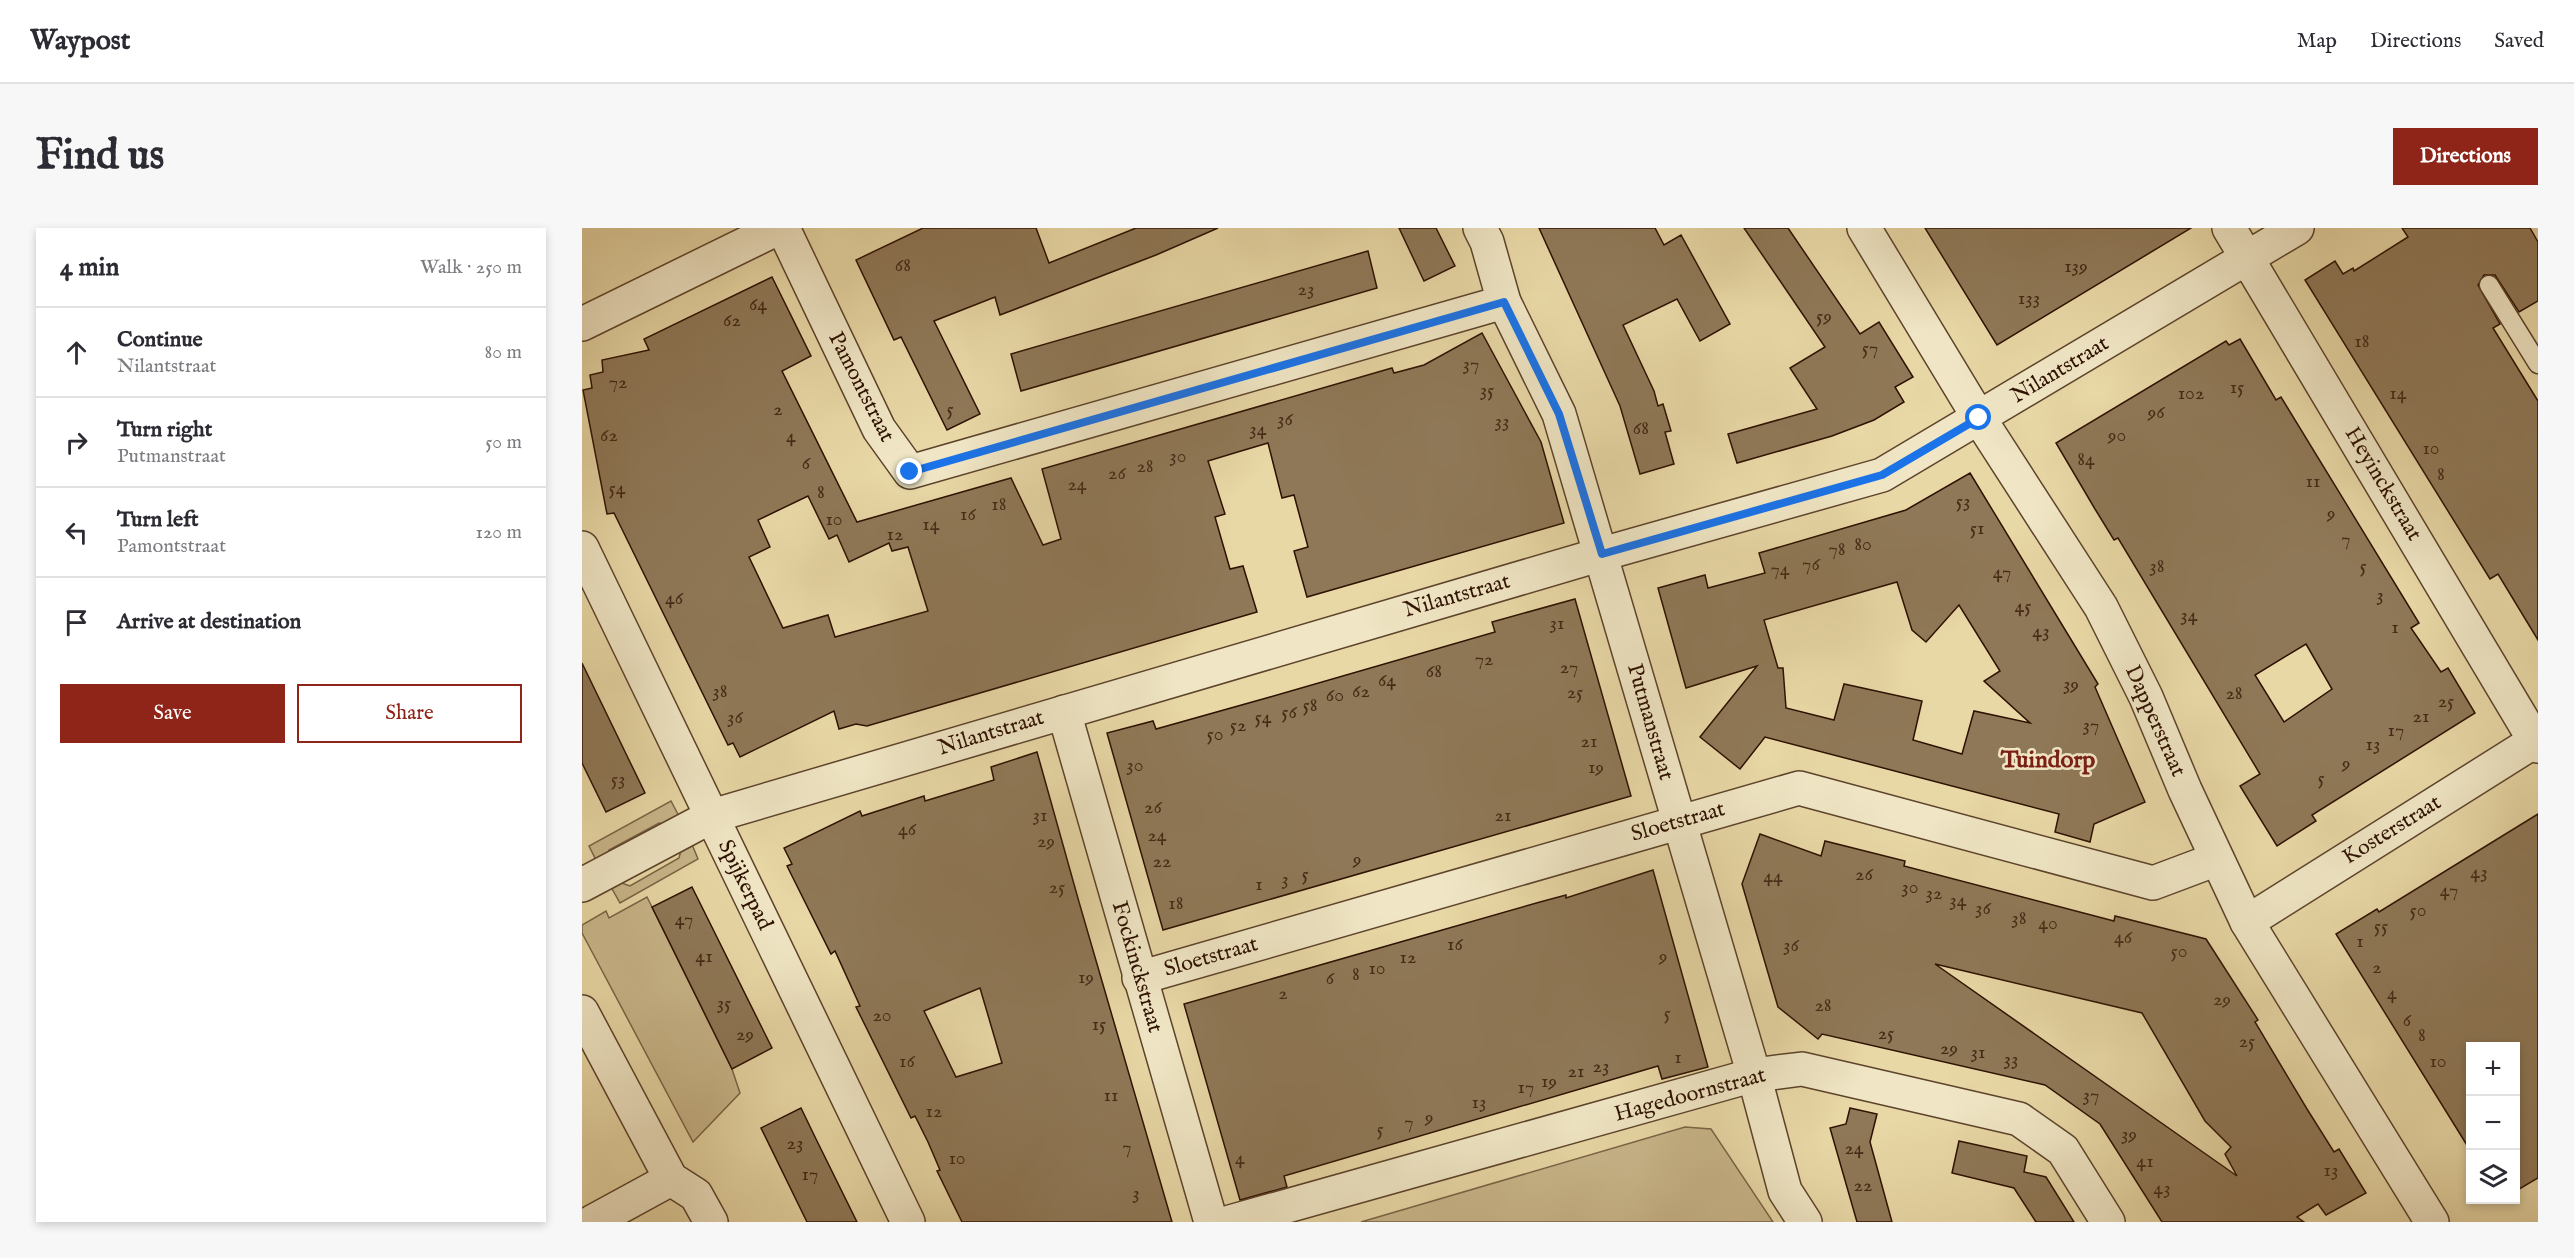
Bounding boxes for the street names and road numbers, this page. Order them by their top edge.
street label: Pamontstraat [821,327,901,447]
street label: Nilantstraat [2006,330,2114,410]
street label: Heyinckstraat [2338,422,2428,547]
street label: Nilantstraat [1401,567,1514,625]
street label: Putmanstraat [1620,661,1680,784]
street label: Dapperstraat [2118,661,2192,782]
street label: Nilantstraat [935,703,1048,762]
street label: Kosterstraat [2337,788,2447,871]
street label: Sloetstraat [1628,795,1729,849]
street label: Spijkerpad [711,835,779,935]
street label: Fockinckstraat [1105,898,1169,1036]
street label: Sloetstraat [1161,930,1262,984]
street label: Hagedoornstraat [1611,1061,1769,1129]

